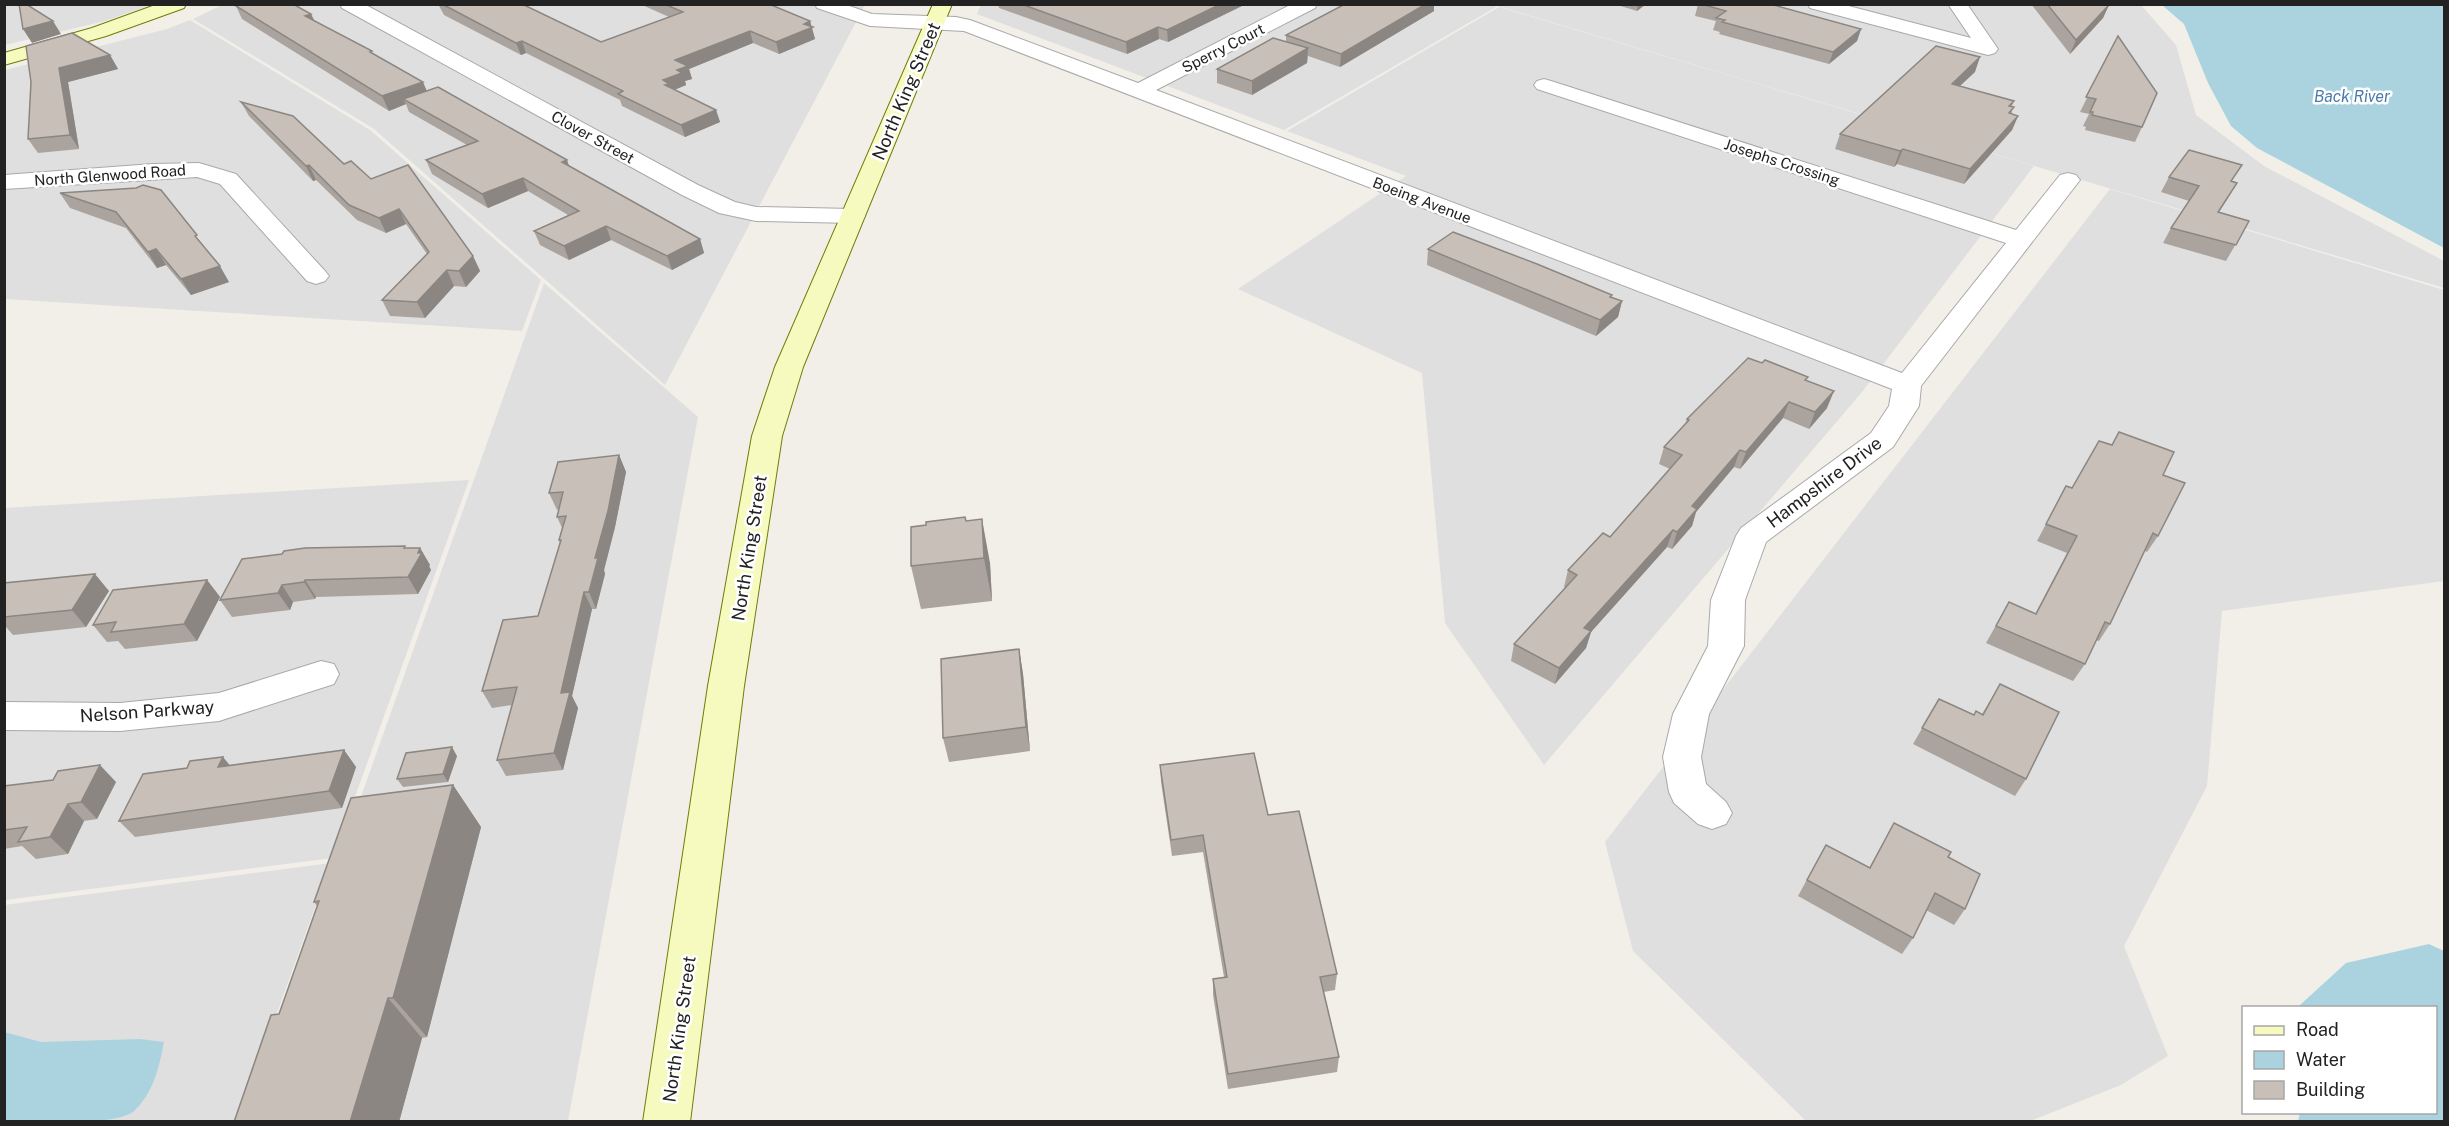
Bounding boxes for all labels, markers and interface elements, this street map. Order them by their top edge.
street label: North King Street [868,19,944,163]
street label: Sperry Court [1179,20,1267,76]
water label: Back River [2314,87,2391,106]
street label: Clover Street [549,107,638,167]
street label: Josephs Crossing [1722,135,1842,189]
street label: North Glenwood Road [34,161,186,189]
street label: Boeing Avenue [1370,173,1474,227]
street label: Hampshire Drive [1762,432,1886,532]
street label: North King Street [727,473,771,623]
street label: Nelson Parkway [79,696,215,726]
street label: North King Street [658,954,700,1104]
legend [2242,1006,2437,1114]
text: Road [2296,1019,2339,1040]
text: Water [2296,1049,2346,1070]
text: Building [2296,1079,2365,1100]

